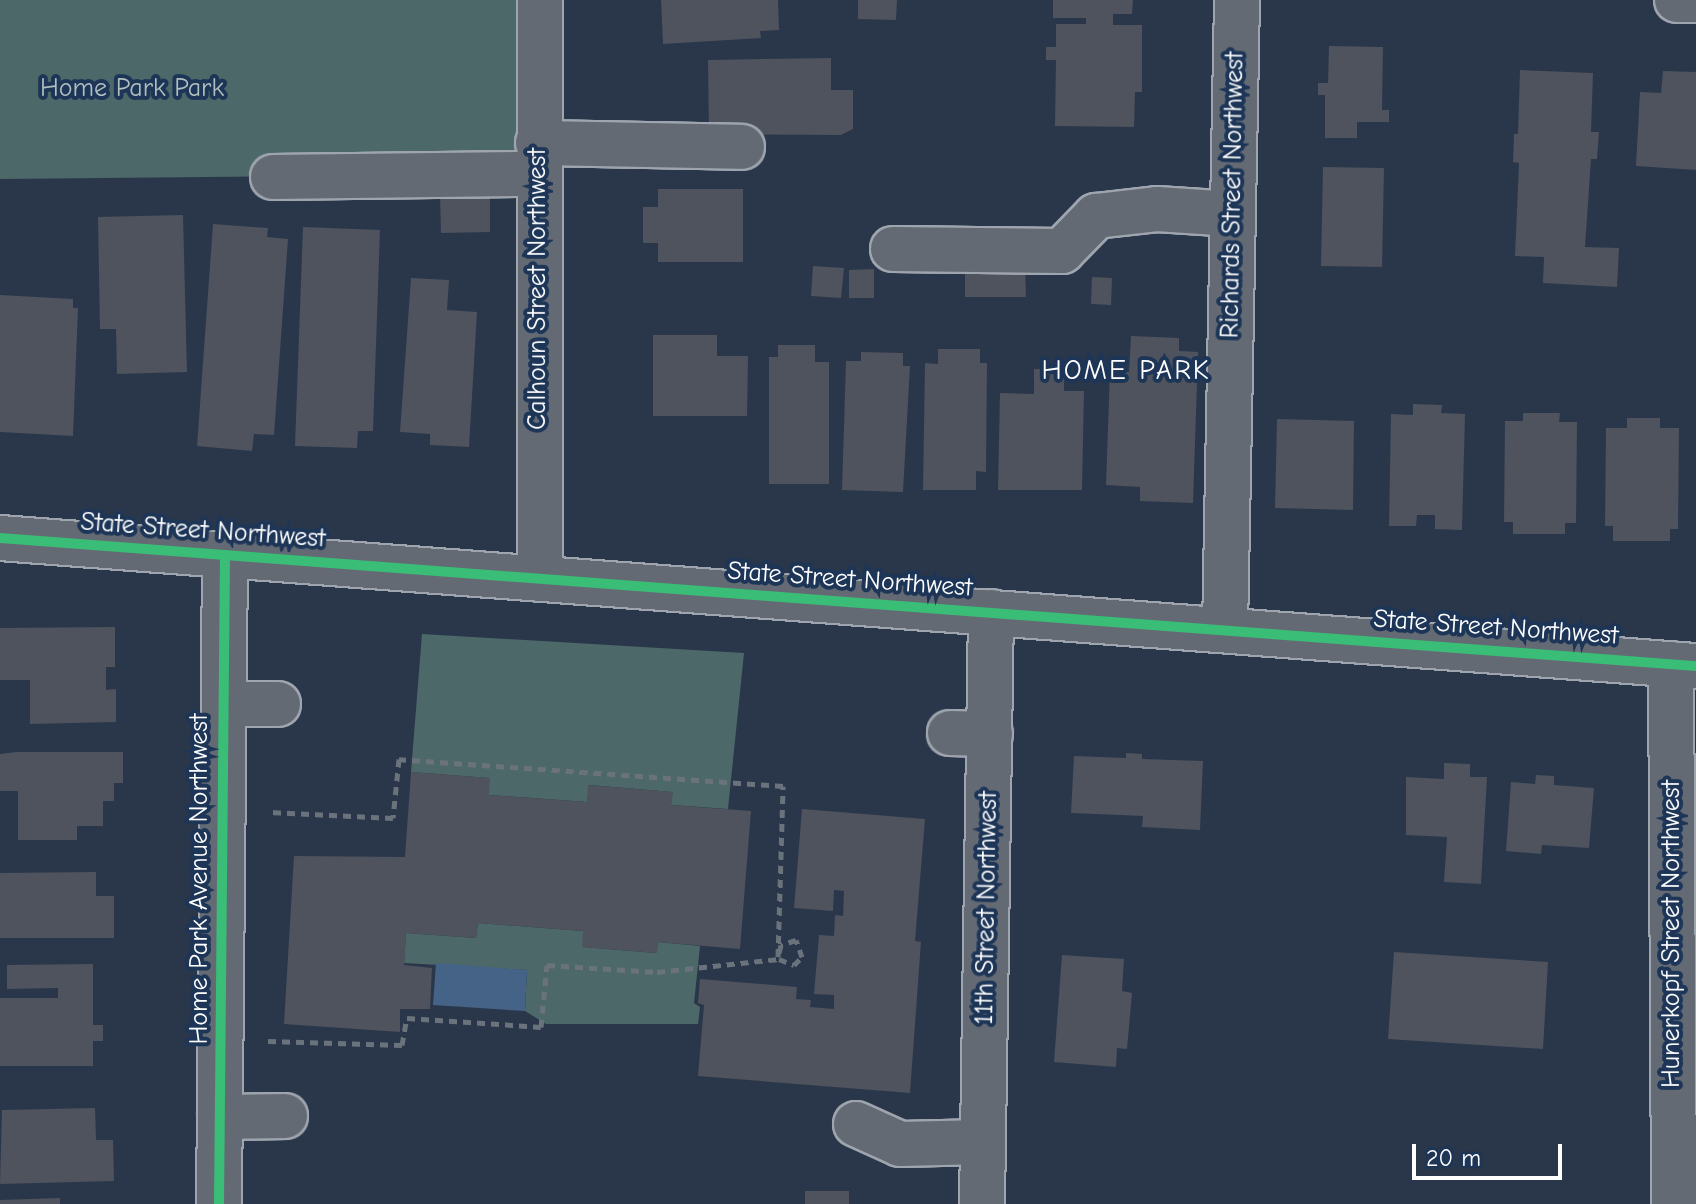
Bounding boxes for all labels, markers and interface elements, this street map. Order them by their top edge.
street label: Richards Street Northwest [1215,51,1251,339]
park label: Home Park Park [40,73,224,105]
street label: Calhoun Street Northwest [522,148,554,430]
district label: HOME PARK [1041,353,1211,387]
street label: State Street Northwest [79,507,327,555]
street label: State Street Northwest [726,556,974,604]
street label: State Street Northwest [1372,604,1620,652]
street label: Home Park Avenue Northwest [184,713,216,1045]
street label: Hunerkopf Street Northwest [1656,780,1688,1088]
street label: 11th Street Northwest [969,791,1005,1025]
scale bar [1416,1128,1566,1178]
text: 20 m [1426,1144,1481,1172]

